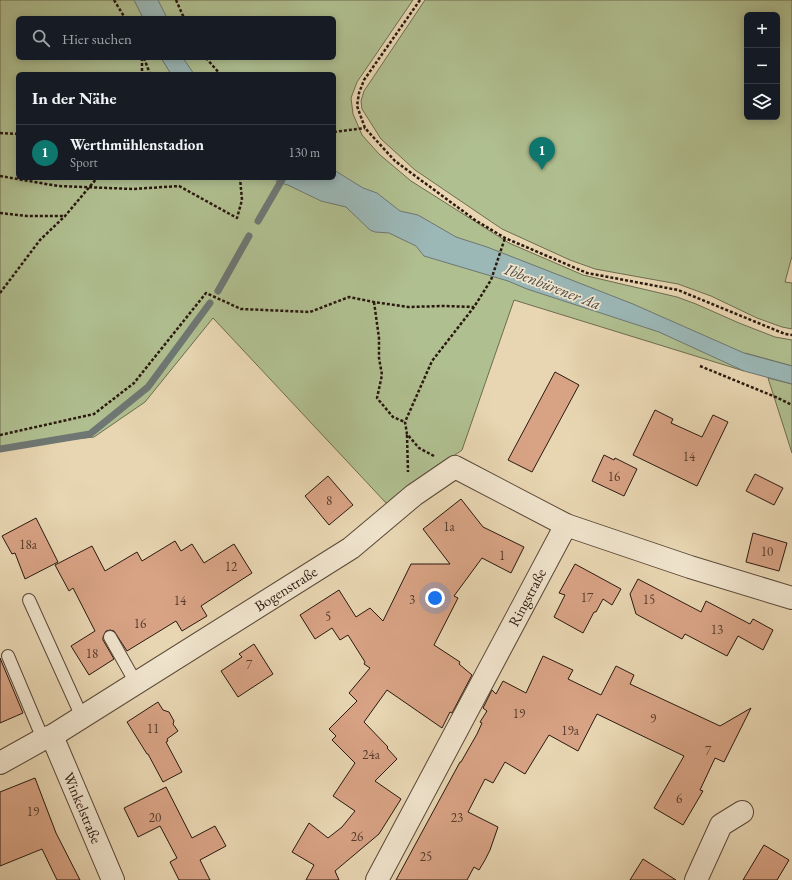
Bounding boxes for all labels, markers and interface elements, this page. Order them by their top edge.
map controls [744,12,780,120]
button: + [744,12,780,48]
search box [16,16,336,60]
icon: search [30,27,52,49]
text: Hier suchen [62,29,132,48]
button: − [744,48,780,84]
button: layers [744,84,780,120]
text: In der Nähe [32,87,117,109]
text: Werthmühlenstadion [70,135,204,154]
pin: 1 [529,137,555,170]
text: 1 [42,144,48,161]
text: 130 m [289,144,320,161]
text: Sport [70,154,98,171]
water label: Ibbenbürener Aa [501,258,604,314]
house number: 14 [683,448,696,465]
house number: 16 [608,468,620,485]
house number: 8 [326,492,332,509]
house number: 1a [443,518,456,535]
house number: 18a [19,536,38,553]
house number: 10 [761,543,773,560]
house number: 1 [499,547,505,564]
house number: 12 [225,558,238,575]
street label: Bogenstraße [251,562,321,615]
street label: Ringstraße [504,565,550,630]
your location [425,588,445,608]
house number: 17 [581,589,594,606]
house number: 3 [409,591,415,608]
house number: 15 [643,591,655,608]
house number: 14 [174,592,187,609]
house number: 5 [325,608,331,625]
house number: 16 [134,615,146,632]
house number: 13 [711,621,723,638]
house number: 18 [86,645,98,662]
house number: 7 [246,656,253,673]
house number: 19 [513,705,526,722]
house number: 9 [650,710,657,727]
house number: 11 [147,720,159,737]
house number: 19a [561,722,580,739]
house number: 7 [705,742,712,759]
house number: 24a [362,746,381,763]
street label: Winkelstraße [59,769,106,846]
house number: 6 [676,790,682,807]
house number: 19 [27,803,40,820]
house number: 20 [149,809,161,826]
house number: 23 [451,809,463,826]
house number: 26 [351,828,363,845]
house number: 25 [420,848,432,865]

